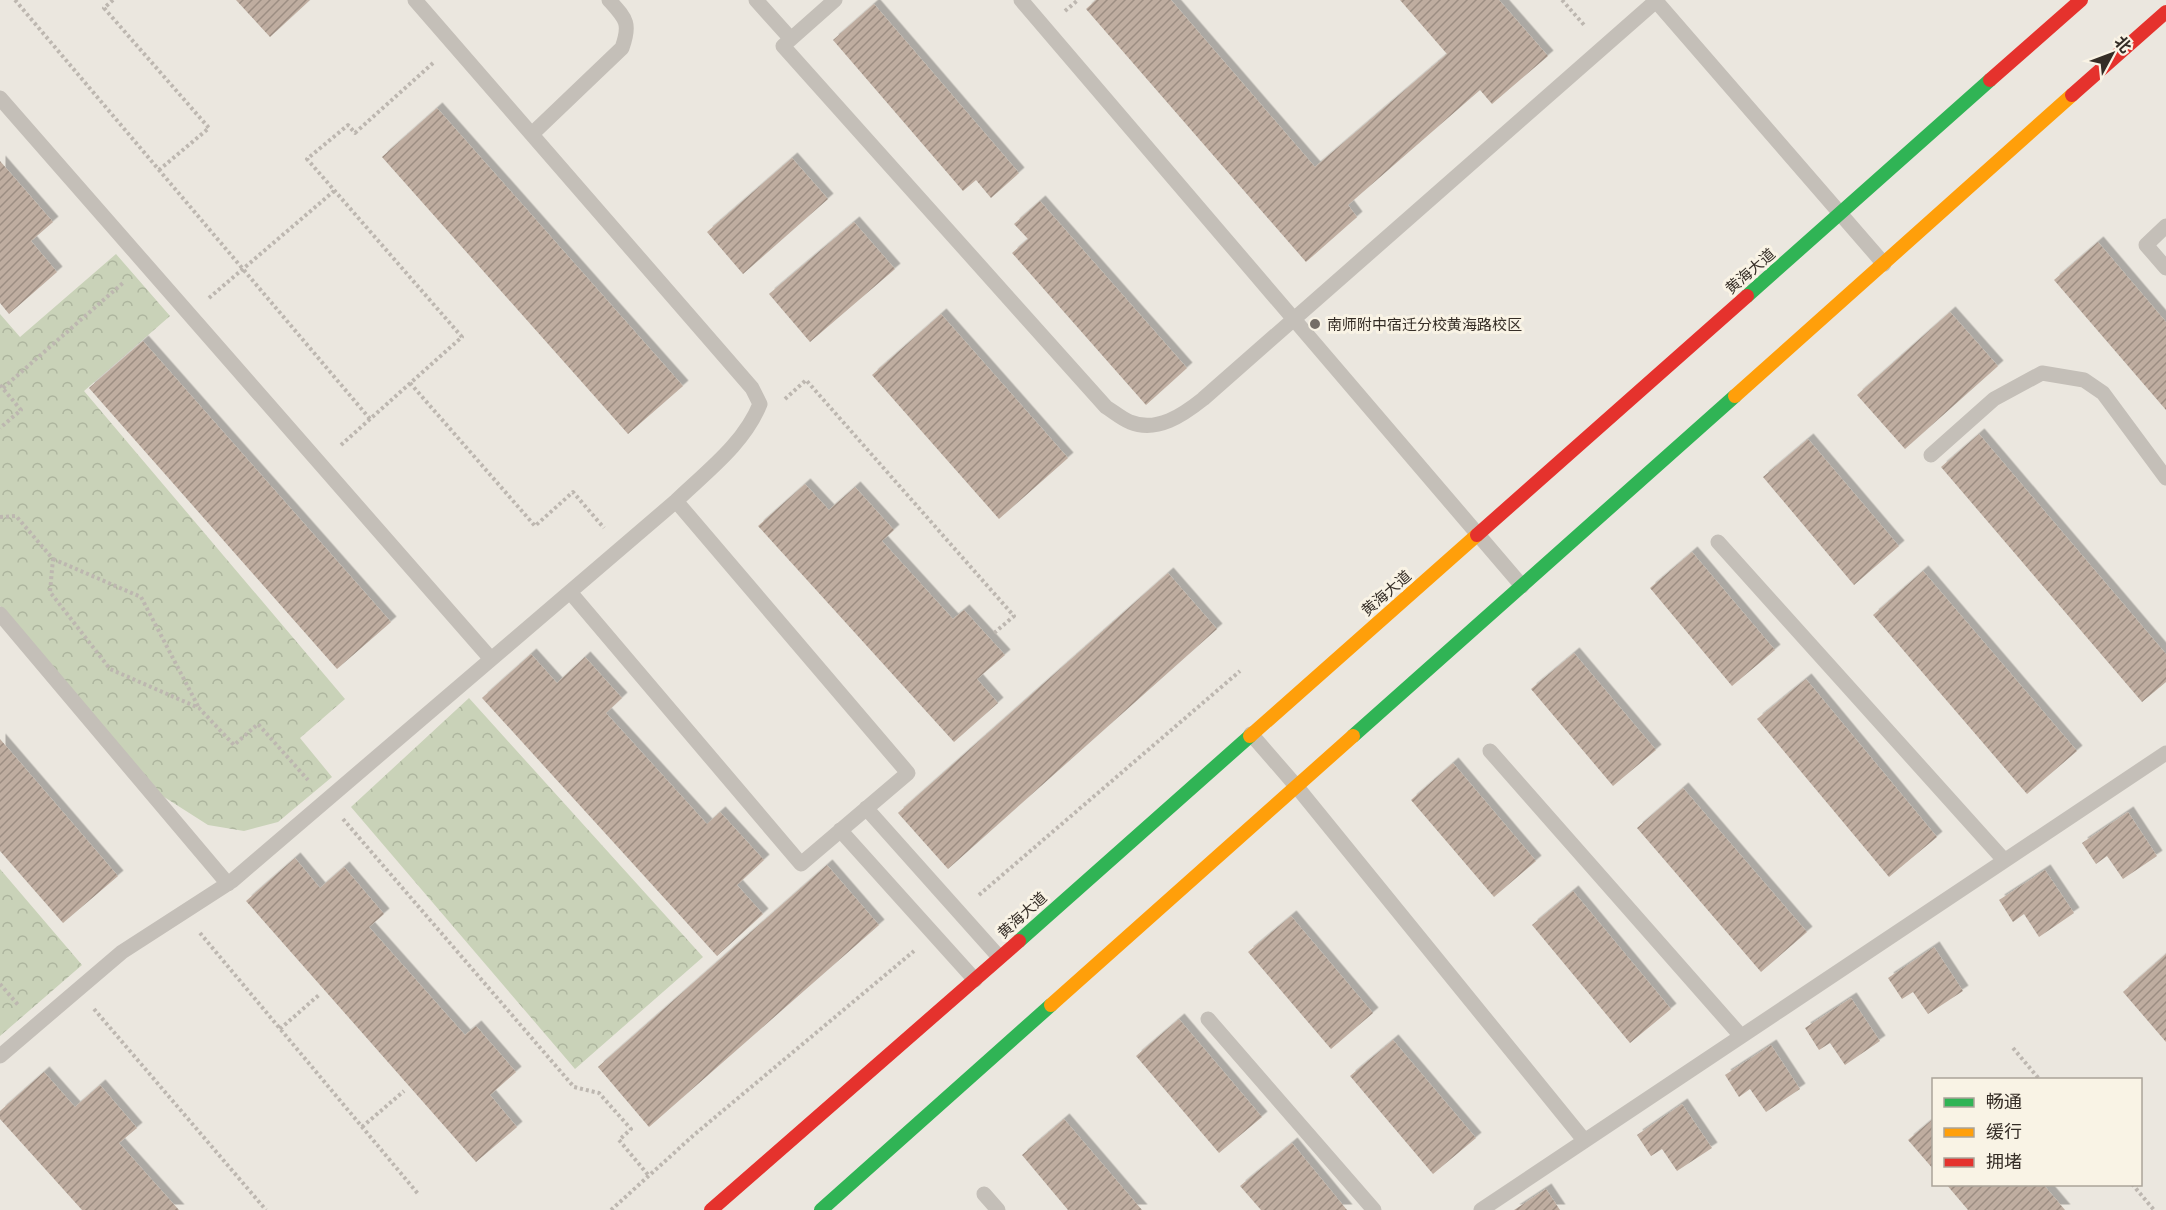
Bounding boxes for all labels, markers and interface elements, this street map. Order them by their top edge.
north arrow [2082,24,2142,84]
text: 北 [2111,32,2135,57]
street label: 黄海大道 [1722,245,1778,297]
place label: 南师附中宿迁分校黄海路校区 [1327,316,1522,333]
marker: 南师附中宿迁分校黄海路校区 [1308,317,1322,331]
street label: 黄海大道 [1358,567,1414,619]
street label: 黄海大道 [994,889,1050,941]
legend [1932,1078,2142,1186]
text: 畅通 [1986,1091,2022,1112]
text: 缓行 [1986,1121,2022,1142]
text: 拥堵 [1986,1151,2022,1172]

